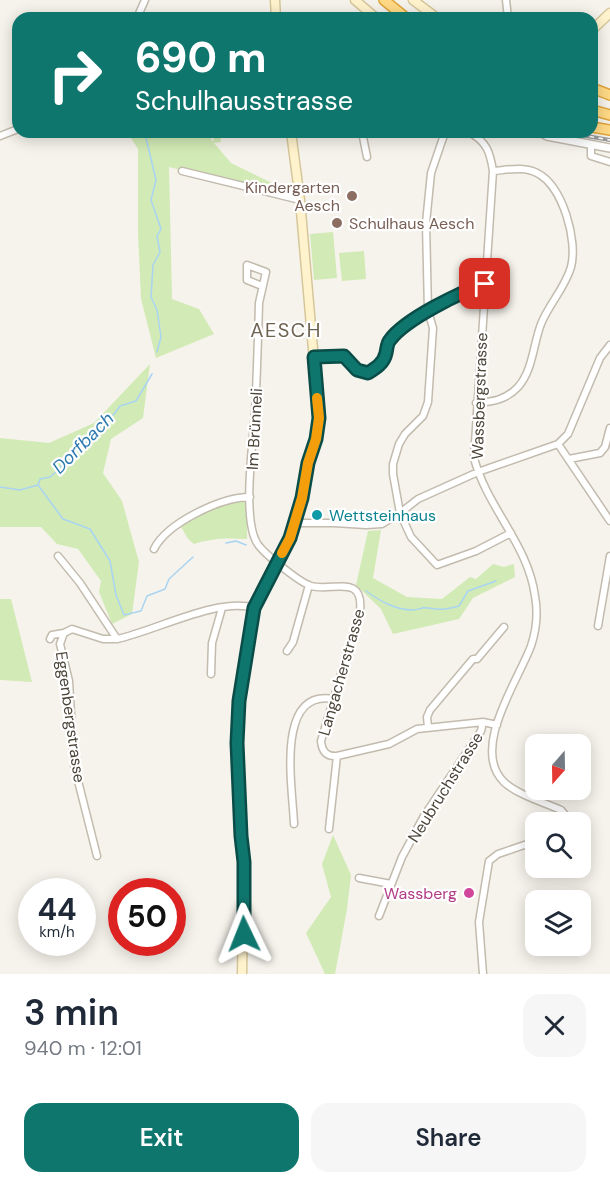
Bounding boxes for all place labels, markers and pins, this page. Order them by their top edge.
place label: Kindergarten Aesch [245,177,340,216]
marker: Kindergarten Aesch [345,189,359,203]
place label: Schulhaus Aesch [349,213,474,234]
marker: Schulhaus Aesch [330,216,344,230]
pin [459,258,510,309]
place label: Wettsteinhaus [329,505,436,526]
marker: Wettsteinhaus [310,508,324,522]
place label: Wassberg [384,883,457,904]
marker: Wassberg [462,886,476,900]

